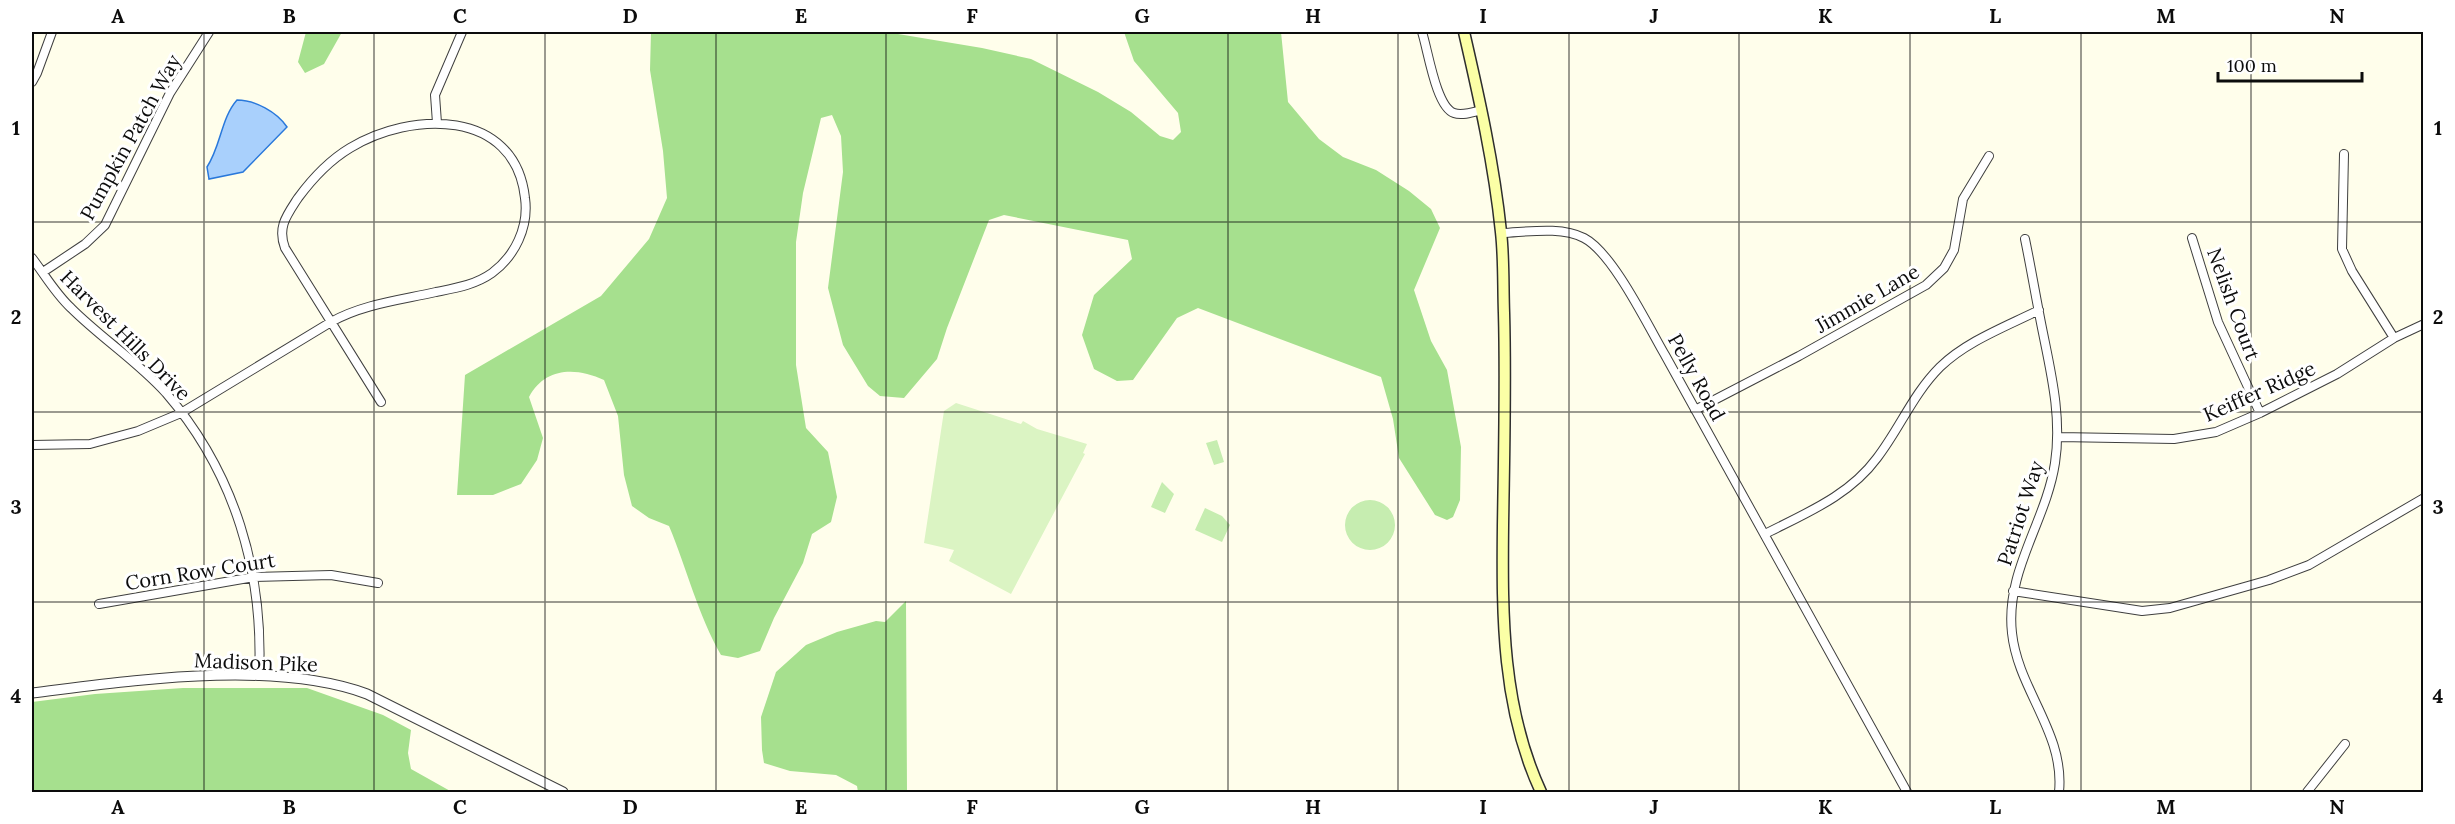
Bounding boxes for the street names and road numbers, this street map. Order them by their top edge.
street label: Pumpkin Patch Way [74,50,186,224]
street label: Nelish Court [2202,244,2266,364]
street label: Jimmie Lane [1810,258,1924,338]
street label: Harvest Hills Drive [56,265,197,406]
street label: Pelly Road [1663,329,1731,425]
street label: Keiffer Ridge [2199,355,2319,427]
street label: Patriot Way [1991,457,2049,569]
street label: Corn Row Court [123,547,277,595]
street label: Madison Pike [194,647,318,677]

